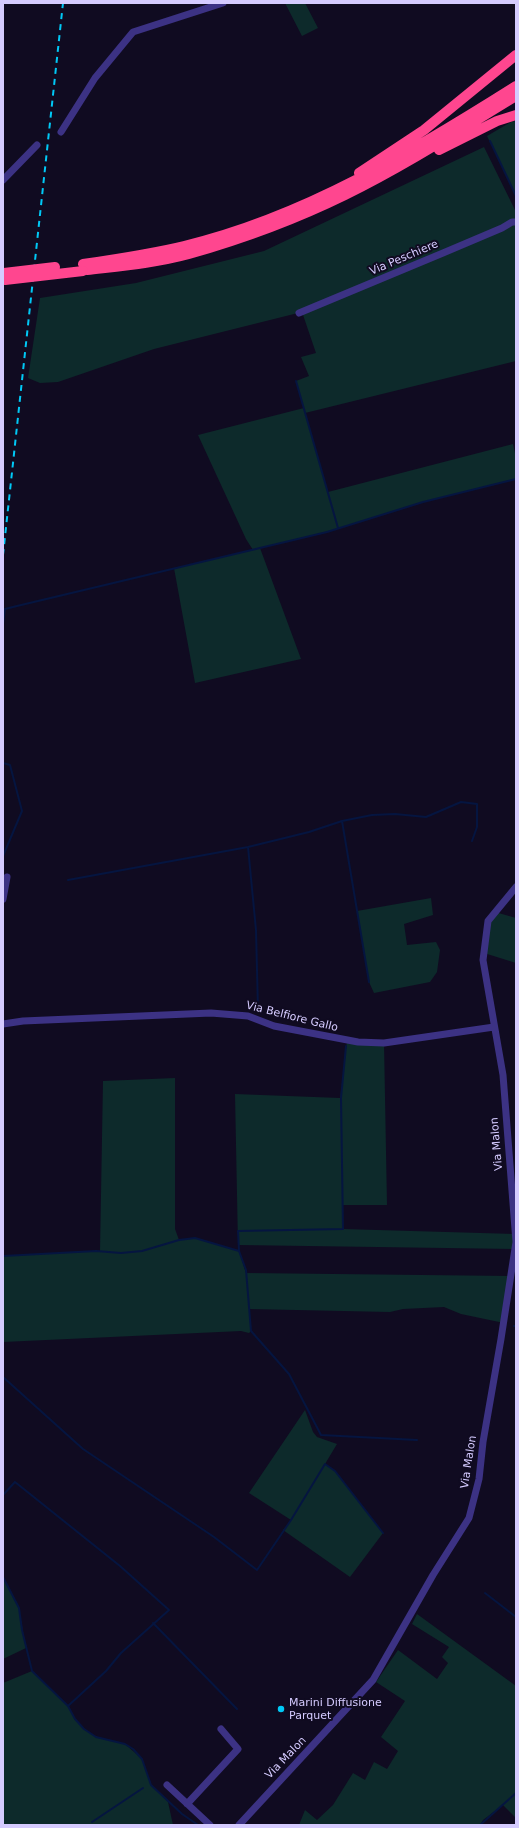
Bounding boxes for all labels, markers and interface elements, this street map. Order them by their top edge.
street label: Via Peschiere [368,238,440,278]
street label: Via Belfiore Gallo [245,999,339,1035]
street label: Via Malon [488,1117,506,1171]
street label: Via Malon [458,1435,480,1489]
place label: Marini Diffusione Parquet [289,1696,382,1722]
marker: Marini Diffusione Parquet [276,1704,286,1714]
street label: Via Malon [263,1734,309,1782]

